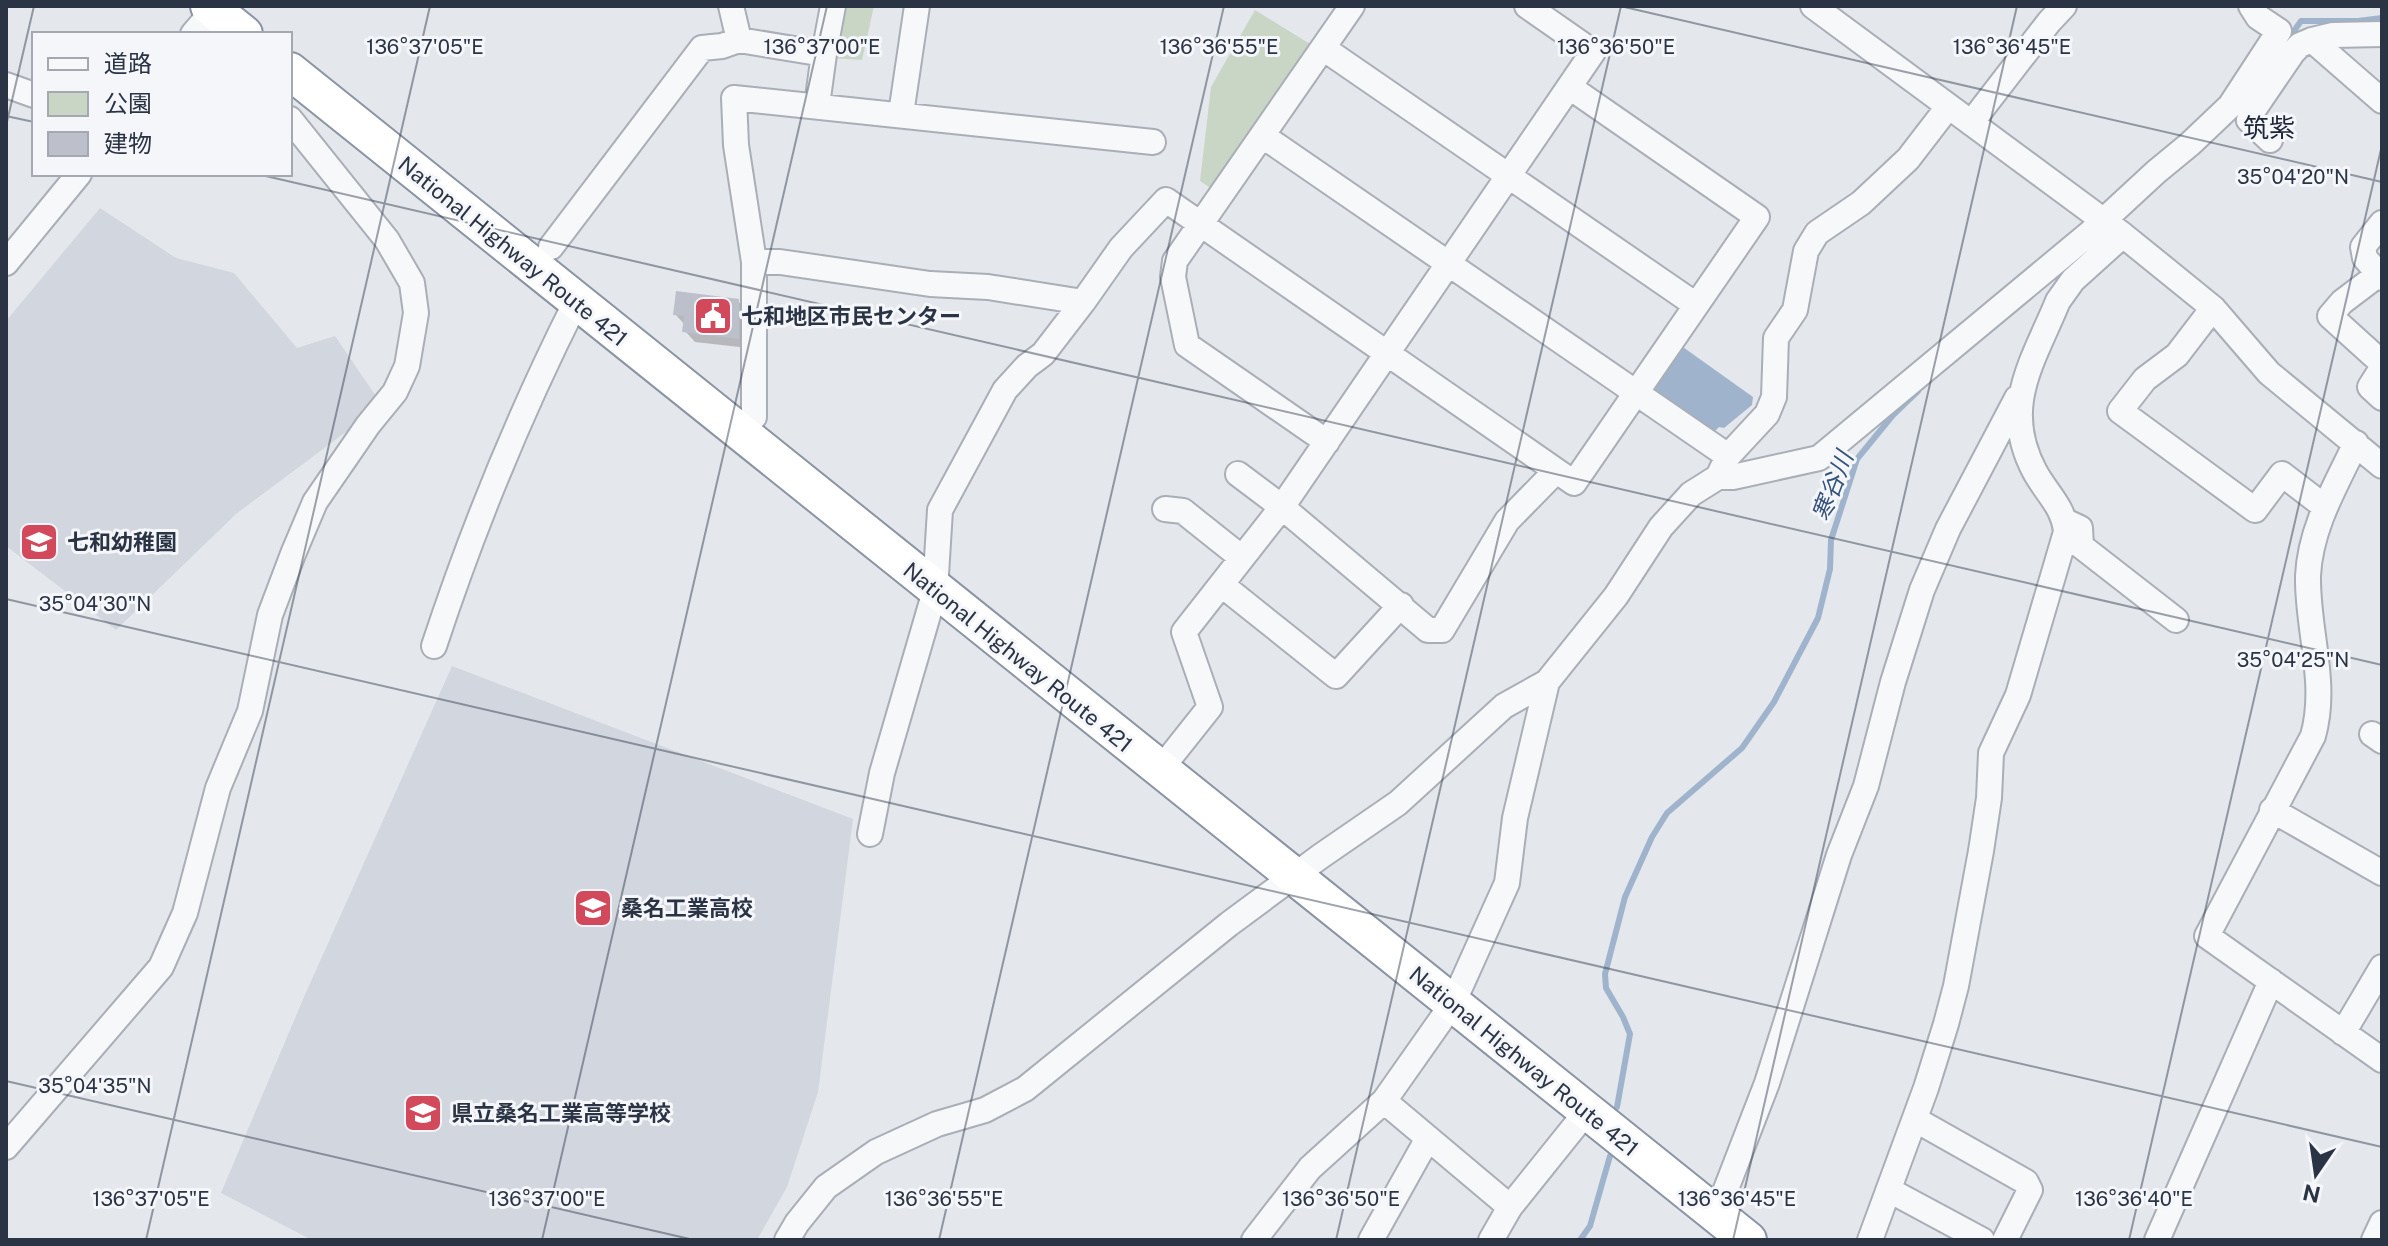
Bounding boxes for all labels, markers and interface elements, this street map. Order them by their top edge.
legend [32,32,292,176]
text: 136°37'05"E [366,35,484,59]
text: 136°37'00"E [764,35,880,59]
text: 136°36'55"E [1160,35,1278,59]
text: 136°36'50"E [1557,35,1675,59]
text: 136°36'45"E [1953,35,2071,59]
text: 道路 [104,49,152,77]
text: 公園 [104,89,152,117]
district label: 筑紫 [2243,112,2295,143]
text: 建物 [104,129,152,157]
street label: National Highway Route 421 [393,151,633,351]
text: 35°04'20"N [2237,165,2349,189]
public building icon: 七和地区市民センター [692,295,734,337]
place label: 七和地区市民センター [741,303,961,329]
water label: 寒谷川 [1806,445,1859,525]
school or university icon: 七和幼稚園 [18,521,60,563]
place label: 七和幼稚園 [67,529,177,555]
street label: National Highway Route 421 [898,557,1138,757]
text: 35°04'30"N [39,592,151,616]
text: 35°04'25"N [2237,648,2349,672]
school or university icon: 桑名工業高校 [572,887,614,929]
place label: 桑名工業高校 [621,895,753,921]
street label: National Highway Route 421 [1404,961,1644,1161]
text: 35°04'35"N [38,1074,152,1098]
school or university icon: 県立桑名工業高等学校 [402,1092,444,1134]
place label: 県立桑名工業高等学校 [451,1100,671,1126]
north arrow [2276,1134,2356,1214]
text: N [2300,1179,2323,1208]
text: 136°37'05"E [92,1187,210,1211]
text: 136°37'00"E [489,1187,605,1211]
text: 136°36'55"E [885,1187,1003,1211]
text: 136°36'50"E [1282,1187,1400,1211]
text: 136°36'45"E [1678,1187,1796,1211]
text: 136°36'40"E [2075,1187,2193,1211]

